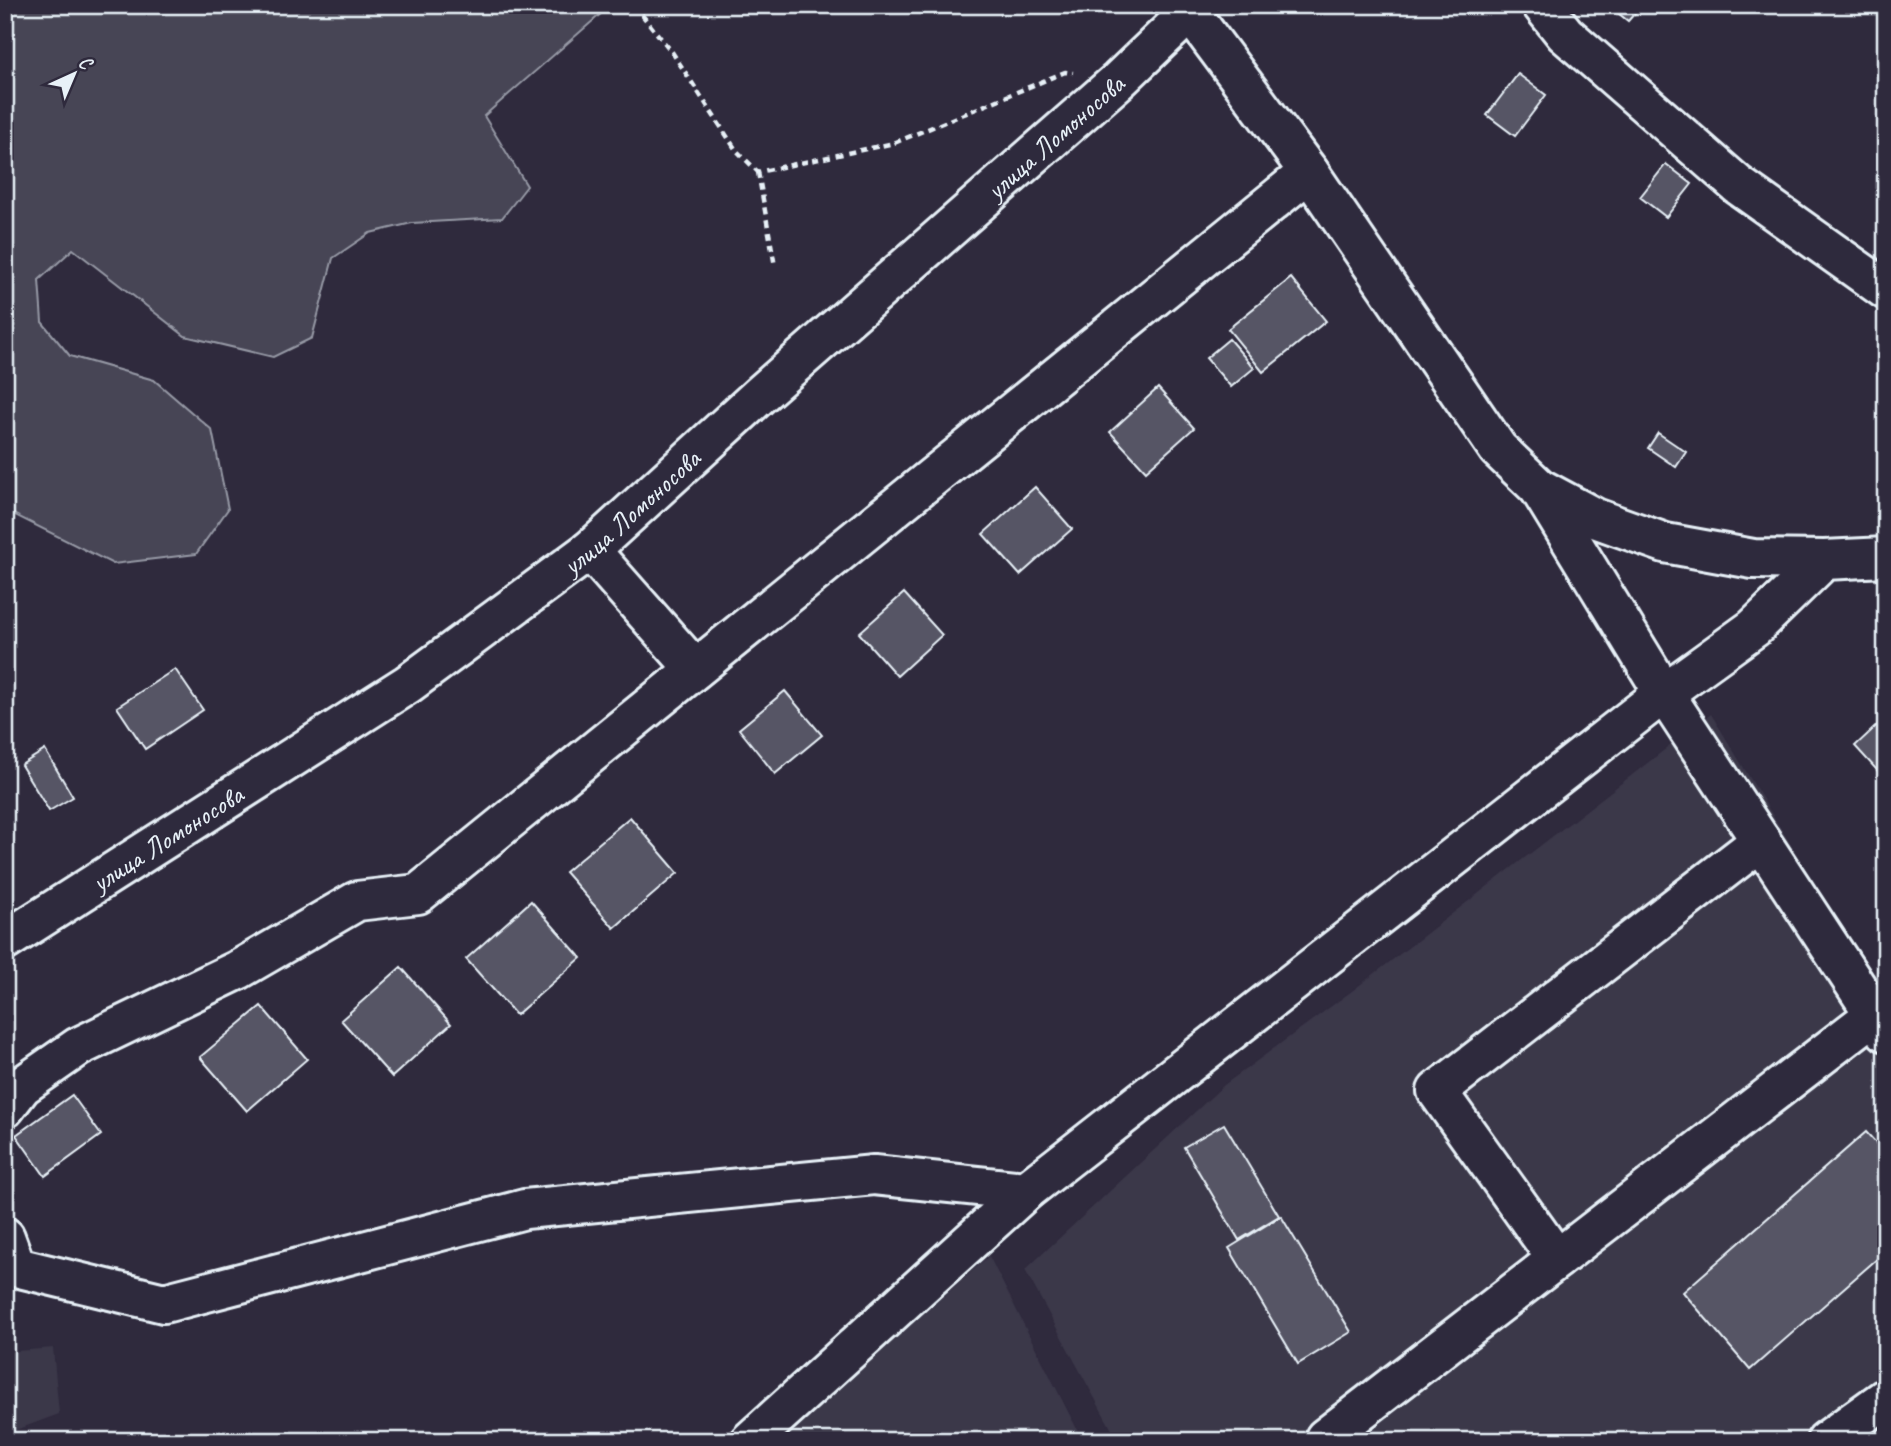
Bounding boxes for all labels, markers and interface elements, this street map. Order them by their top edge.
north arrow [38,38,108,108]
text: С [73,51,99,76]
street label: улица Ломоносова [977,66,1133,208]
street label: улица Ломоносова [554,440,709,584]
street label: улица Ломоносова [83,776,251,900]

